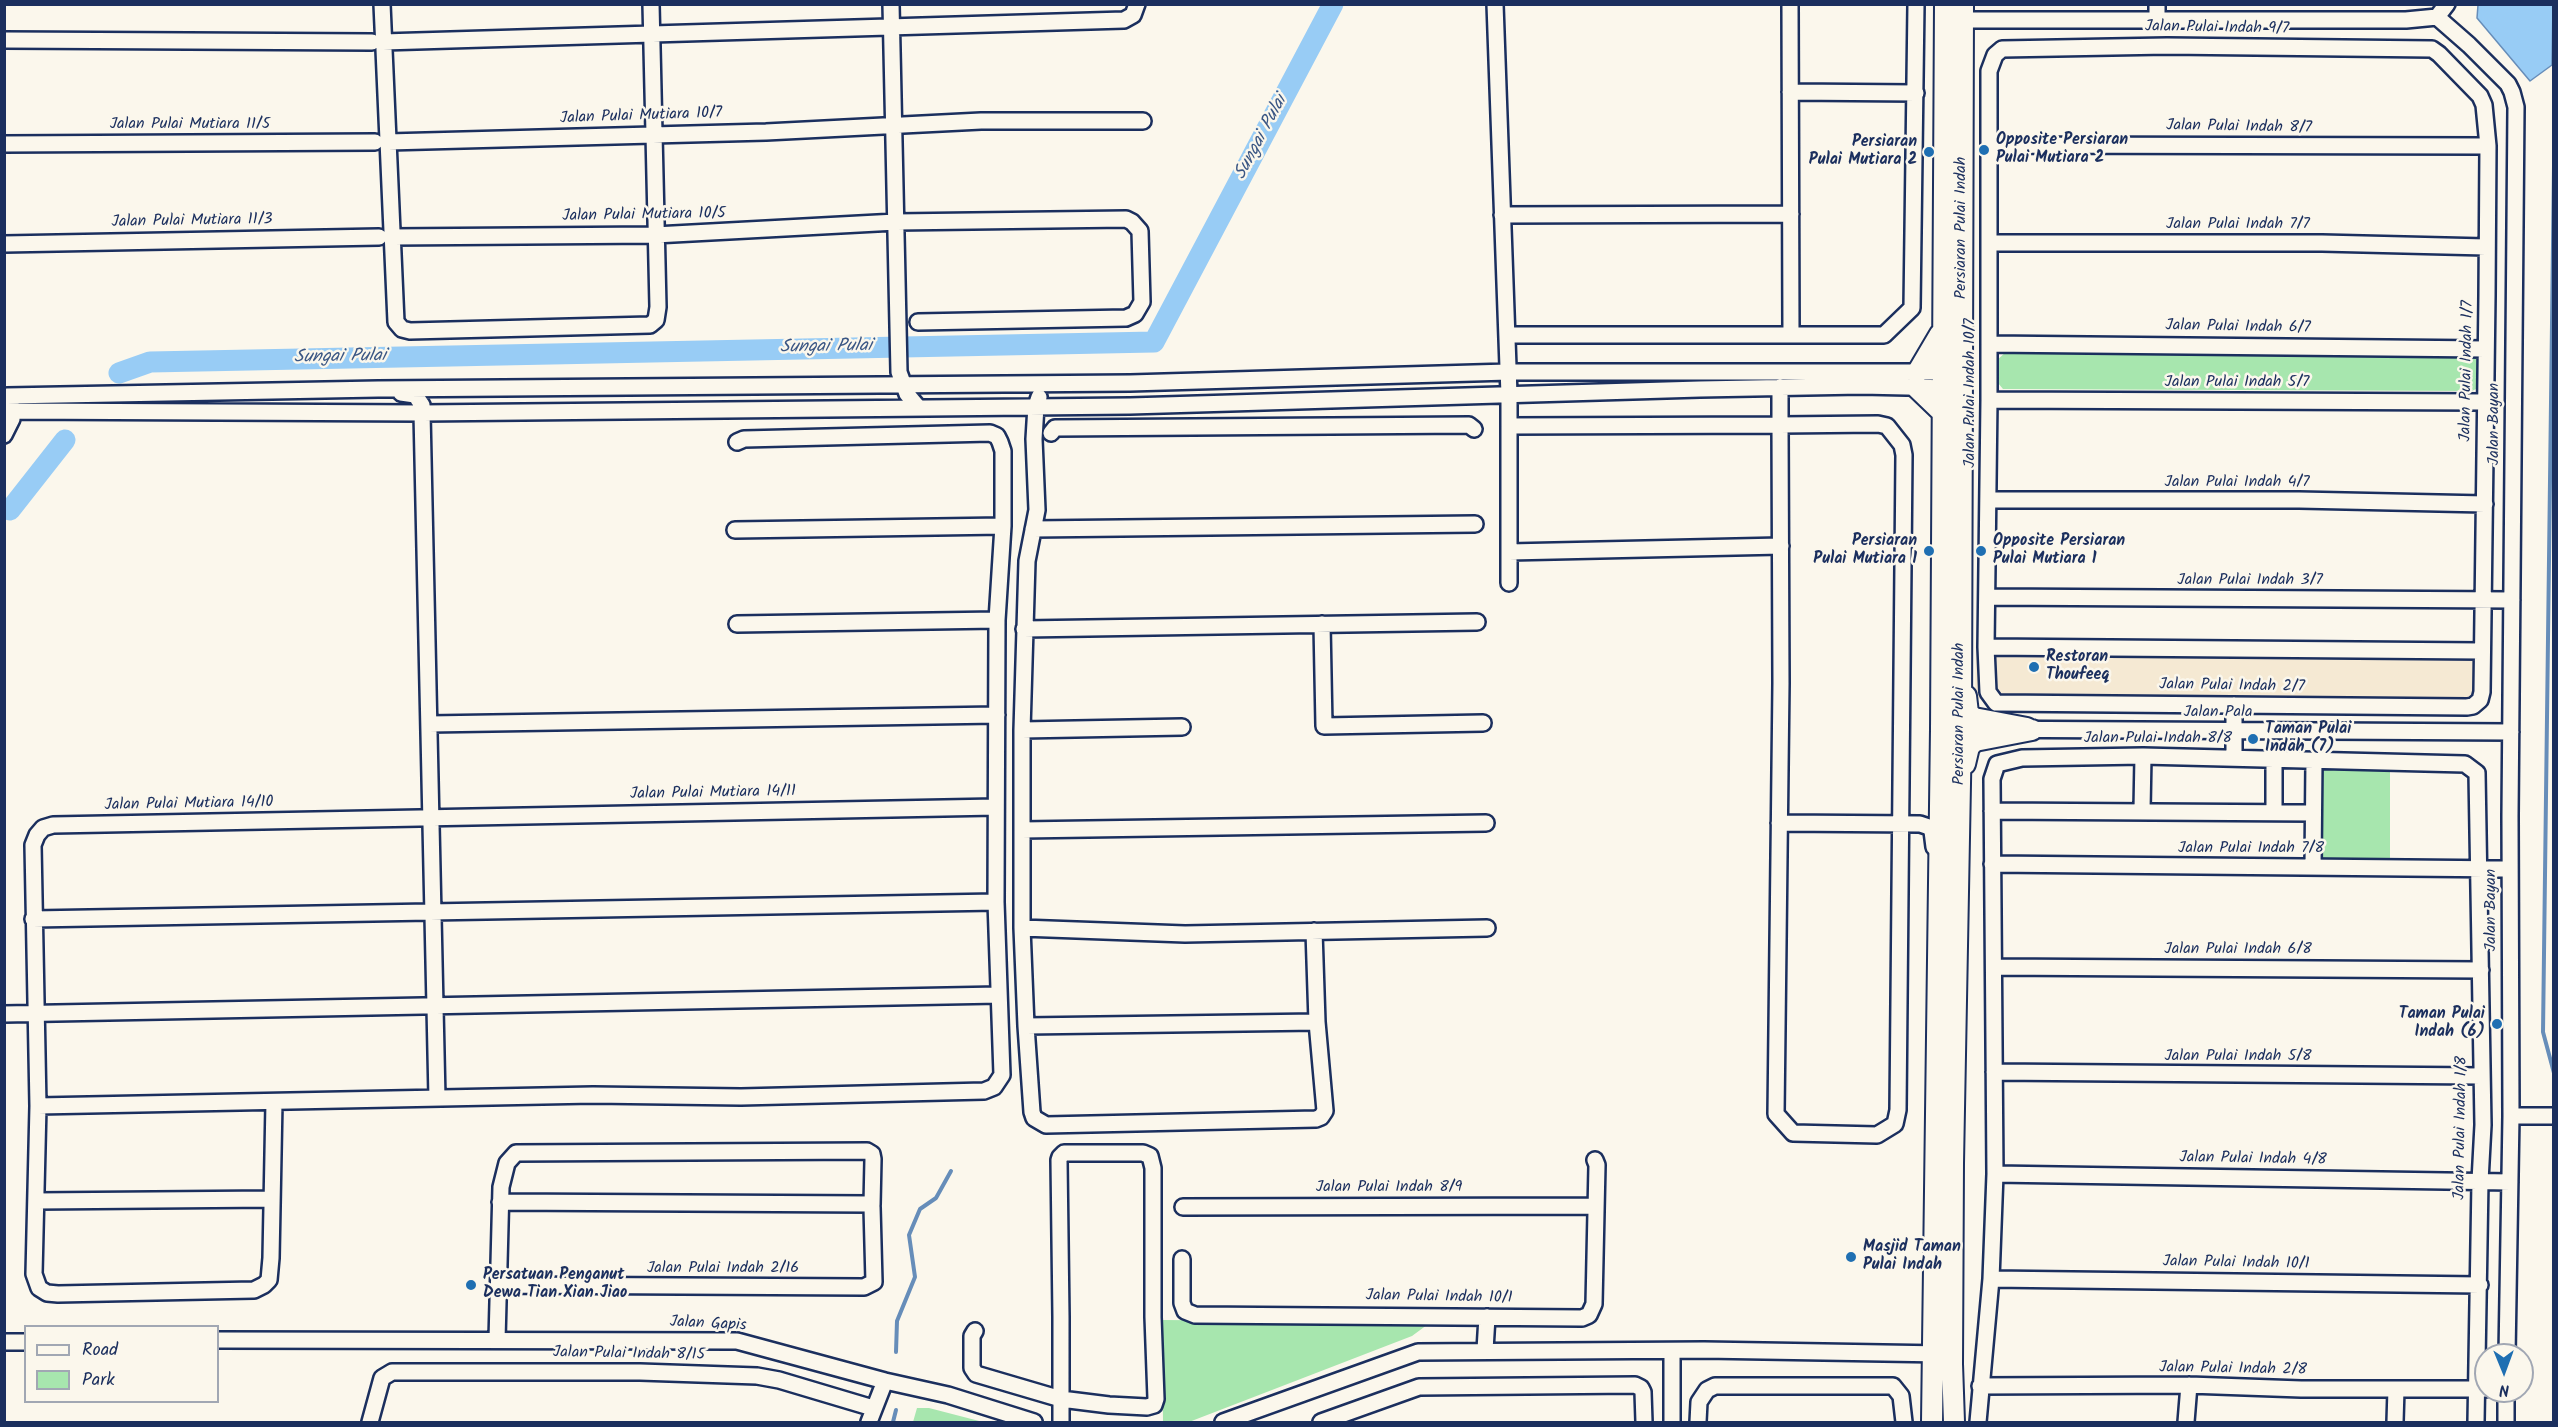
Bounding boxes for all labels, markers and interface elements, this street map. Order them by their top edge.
street label: Jalan Pulai Indah 9/7 [2145,18,2289,40]
water label: Sungai Pulai [1231,92,1293,184]
street label: Jalan Pulai Mutiara 10/7 [559,105,723,129]
street label: Jalan Pulai Mutiara 11/5 [110,115,270,135]
street label: Jalan Pulai Indah 8/7 [2166,117,2312,139]
place label: Opposite Persiaran Pulai Mutiara 2 [1996,131,2128,169]
place label: Persiaran Pulai Mutiara 2 [1809,133,1917,171]
marker: Opposite Persiaran Pulai Mutiara 2 [1977,143,1991,157]
marker: Persiaran Pulai Mutiara 2 [1922,145,1936,159]
street label: Persiaran Pulai Indah [1952,157,1972,299]
street label: Jalan Pulai Mutiara 10/5 [562,205,726,227]
street label: Jalan Pulai Mutiara 11/3 [111,211,273,233]
street label: Jalan Pulai Indah 7/7 [2166,215,2310,235]
street label: Jalan Pulai Indah 1/7 [2457,300,2479,442]
street label: Jalan Pulai Indah 6/7 [2165,317,2311,339]
street label: Jalan Pulai Indah 10/7 [1961,318,1981,468]
water label: Sungai Pulai [780,336,872,360]
water label: Sungai Pulai [294,346,386,370]
street label: Jalan Pulai Indah 5/7 [2165,373,2309,393]
street label: Jalan Bayan [2485,383,2505,465]
street label: Jalan Pulai Indah 4/7 [2164,473,2310,493]
place label: Persiaran Pulai Mutiara 1 [1813,532,1917,570]
place label: Opposite Persiaran Pulai Mutiara 1 [1993,532,2125,570]
marker: Persiaran Pulai Mutiara 1 [1922,544,1936,558]
marker: Opposite Persiaran Pulai Mutiara 1 [1974,544,1988,558]
street label: Jalan Pulai Indah 3/7 [2177,571,2323,591]
street label: Persiaran Pulai Indah [1950,643,1970,785]
place label: Restoran Thoufeeq [2046,648,2110,686]
marker: Restoran Thoufeeq [2027,660,2041,674]
street label: Jalan Pulai Indah 2/7 [2159,676,2305,698]
street label: Jalan Pala [2184,703,2252,723]
place label: Taman Pulai Indah (7) [2265,720,2351,758]
street label: Jalan Pulai Indah 8/8 [2084,729,2232,749]
marker: Taman Pulai Indah (7) [2246,732,2260,746]
street label: Jalan Pulai Mutiara 14/11 [630,783,796,805]
street label: Jalan Pulai Mutiara 14/10 [104,794,274,816]
street label: Jalan Pulai Indah 7/8 [2178,839,2324,859]
street label: Jalan Bayan [2482,869,2502,951]
street label: Jalan Pulai Indah 6/8 [2164,940,2312,960]
place label: Taman Pulai Indah (6) [2399,1005,2485,1043]
marker: Taman Pulai Indah (6) [2490,1017,2504,1031]
street label: Jalan Pulai Indah 5/8 [2164,1047,2312,1067]
street label: Jalan Pulai Indah 1/8 [2451,1056,2473,1200]
street label: Jalan Pulai Indah 4/8 [2179,1149,2327,1171]
street label: Jalan Pulai Indah 8/9 [1316,1178,1462,1198]
place label: Masjid Taman Pulai Indah [1863,1238,1961,1276]
marker: Masjid Taman Pulai Indah [1844,1250,1858,1264]
street label: Jalan Pulai Indah 10/1 [2162,1253,2310,1275]
street label: Jalan Pulai Indah 2/16 [647,1259,799,1279]
place label: Persatuan Penganut Dewa Tian Xian Jiao [483,1266,627,1304]
marker: Persatuan Penganut Dewa Tian Xian Jiao [464,1278,478,1292]
street label: Jalan Pulai Indah 10/1 [1365,1287,1513,1309]
street label: Jalan Gapis [669,1313,747,1337]
legend [24,1325,219,1403]
text: Road [82,1336,118,1365]
north arrow [2474,1343,2534,1403]
street label: Jalan Pulai Indah 8/15 [553,1344,705,1366]
street label: Jalan Pulai Indah 2/8 [2159,1359,2307,1381]
text: Park [82,1366,115,1395]
text: N [2499,1377,2510,1402]

